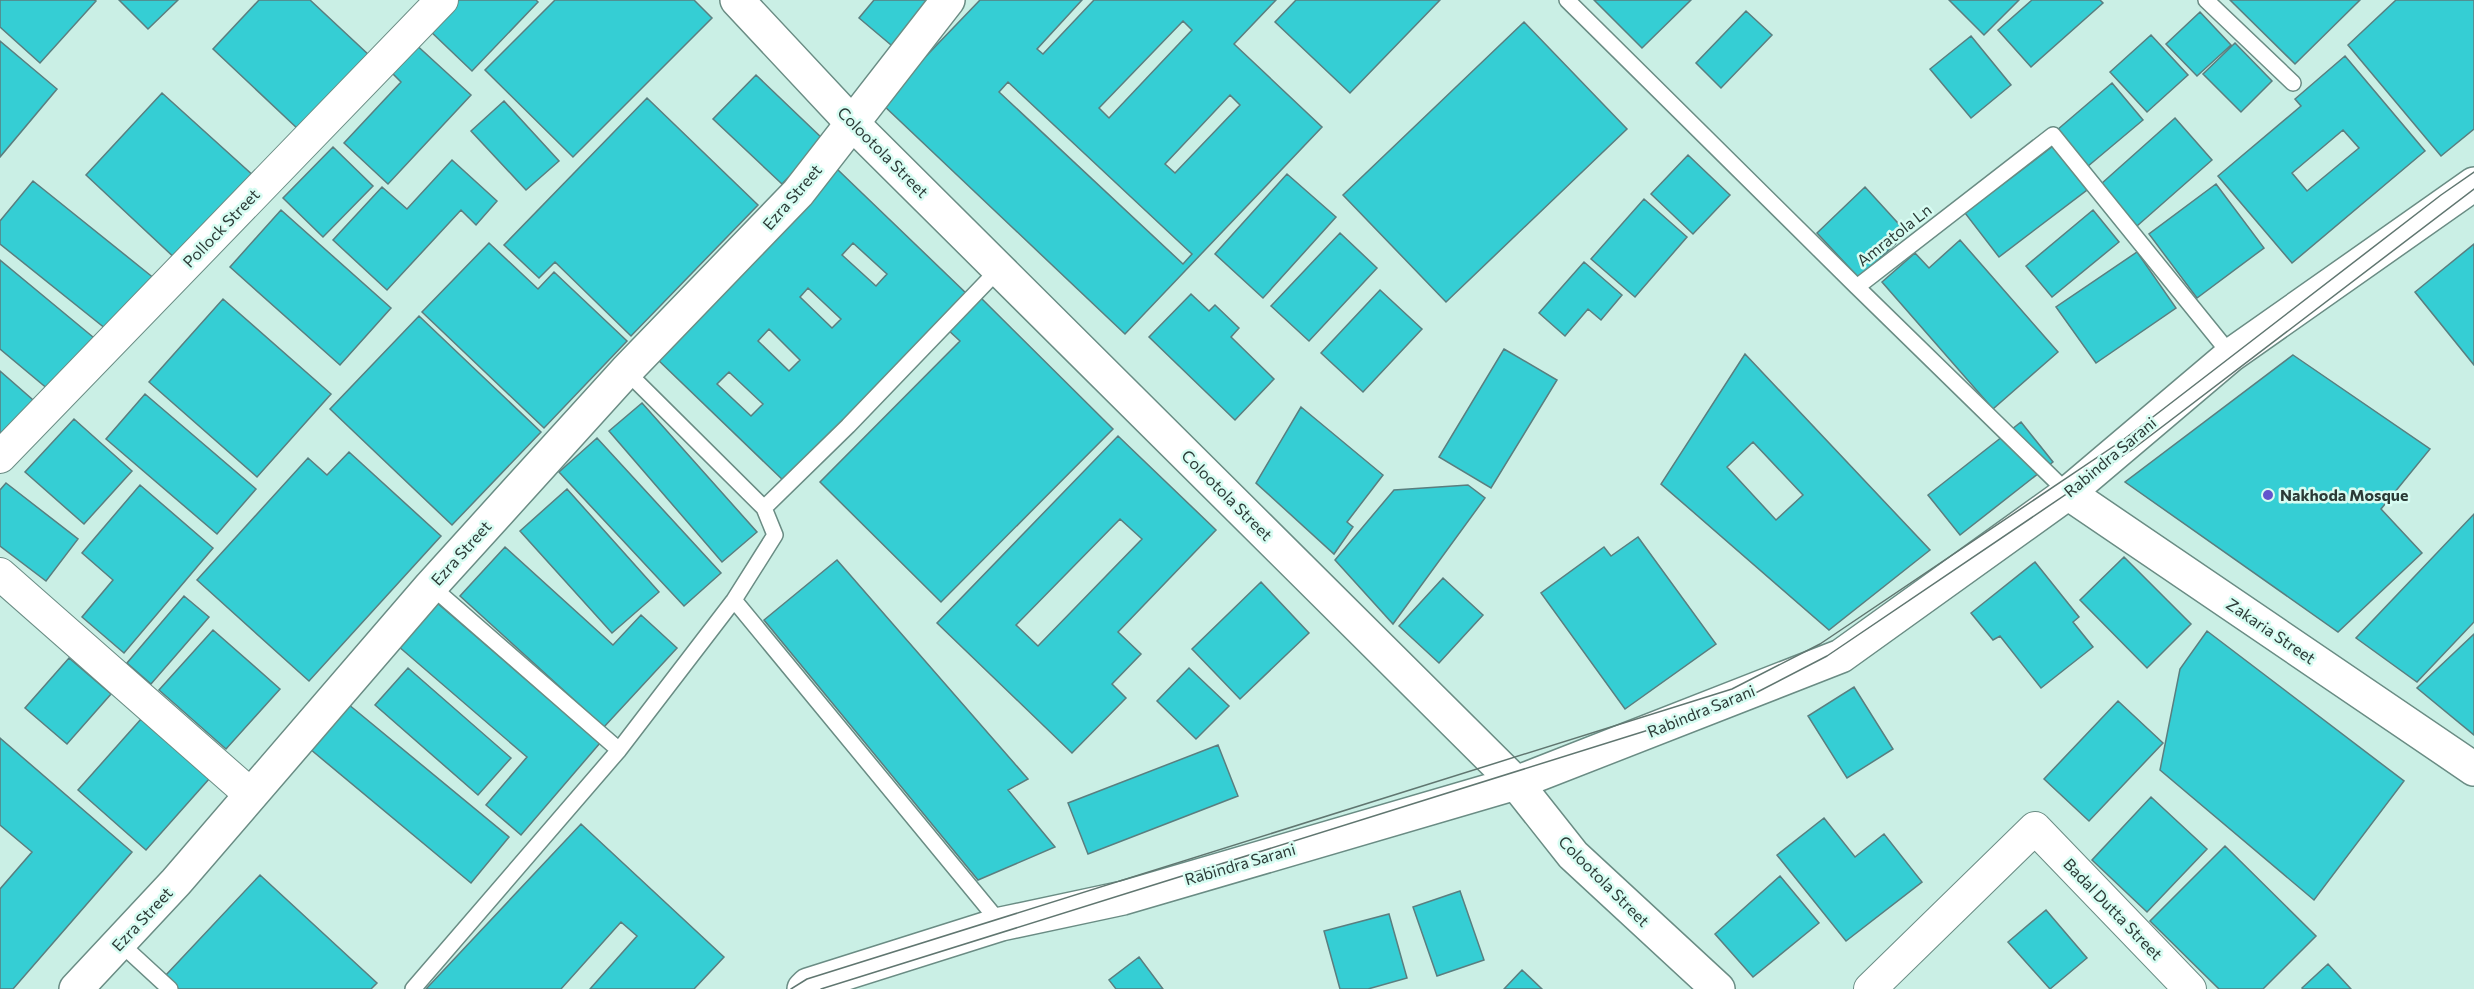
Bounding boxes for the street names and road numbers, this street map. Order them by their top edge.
street label: Colootola Street [834,102,933,201]
street label: Ezra Street [758,160,825,233]
street label: Pollock Street [178,184,263,271]
street label: Amratola Ln [1853,200,1935,270]
street label: Rabindra Sarani [2060,413,2160,501]
street label: Colootola Street [1178,445,1277,544]
street label: Ezra Street [427,516,495,589]
street label: Zakaria Street [2223,594,2320,668]
street label: Rabindra Sarani [1644,680,1757,741]
street label: Colootola Street [1555,831,1654,930]
street label: Rabindra Sarani [1182,839,1297,888]
street label: Badal Dutta Street [2060,854,2167,964]
street label: Ezra Street [107,882,176,955]

